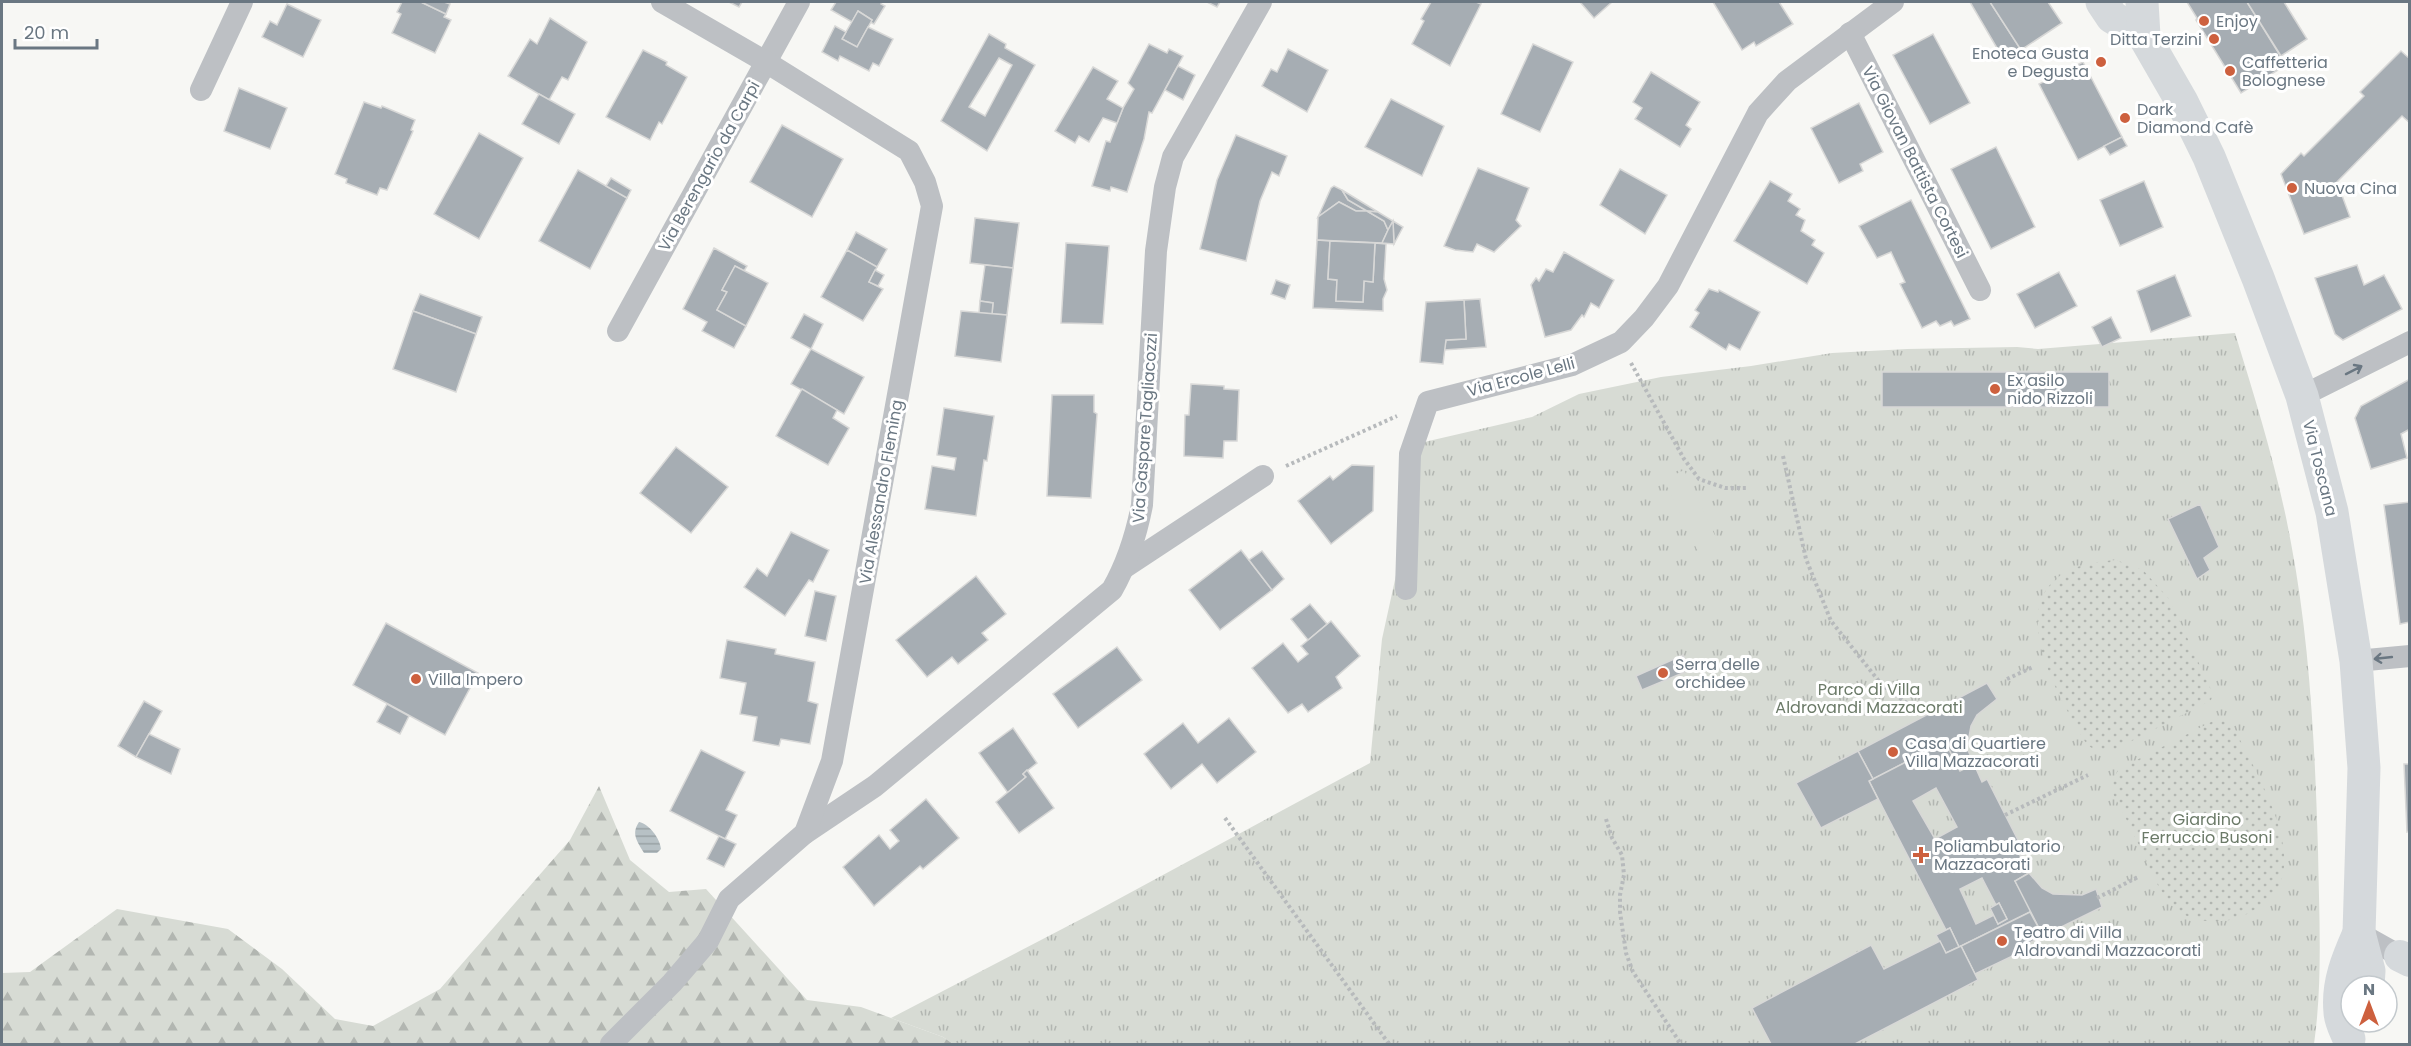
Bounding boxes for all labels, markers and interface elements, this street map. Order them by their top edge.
place label: Enjoy [2216,10,2258,33]
scale bar [15,12,98,50]
marker: Enjoy [2197,14,2211,28]
text: 20 m [24,20,69,45]
place label: Ditta Terzini [2110,28,2202,51]
marker: Ditta Terzini [2207,32,2221,46]
place label: Enoteca Gusta e Degusta [1972,42,2089,83]
place label: Caffetteria Bolognese [2242,51,2328,92]
marker: Enoteca Gusta e Degusta [2094,55,2108,69]
street label: Via Giovan Battista Cortesi [1856,62,1974,262]
marker: Caffetteria Bolognese [2223,64,2237,78]
street label: Via Berengario da Carpi [653,77,765,255]
place label: Dark Diamond Cafè [2137,98,2254,139]
marker: Dark Diamond Cafè [2118,111,2132,125]
place label: Nuova Cina [2304,177,2397,200]
marker: Nuova Cina [2285,181,2299,195]
street label: Via Gaspare Tagliacozzi [1127,332,1163,524]
street label: Via Ercole Lelli [1465,352,1577,402]
one-way arrow [2345,364,2363,376]
place label: Ex asilo nido Rizzoli [2007,369,2093,410]
marker: Ex asilo nido Rizzoli [1988,382,2002,396]
street label: Via Alessandro Fleming [853,398,909,586]
street label: Via Toscana [2297,417,2343,519]
place label: Serra delle orchidee [1675,653,1760,694]
one-way arrow [2373,653,2393,664]
marker: Serra delle orchidee [1656,666,1670,680]
place label: Villa Impero [428,668,523,691]
marker: Villa Impero [409,672,423,686]
park label: Parco di Villa Aldrovandi Mazzacorati [1775,678,1963,719]
place label: Casa di Quartiere Villa Mazzacorati [1905,732,2046,773]
marker: Casa di Quartiere Villa Mazzacorati [1886,745,1900,759]
park label: Giardino Ferruccio Busoni [2142,808,2272,849]
place label: Poliambulatorio Mazzacorati [1934,835,2061,876]
marker: Poliambulatorio Mazzacorati [1912,846,1930,864]
place label: Teatro di Villa Aldrovandi Mazzacorati [2014,921,2201,962]
marker: Teatro di Villa Aldrovandi Mazzacorati [1995,934,2009,948]
north arrow [2339,974,2399,1034]
text: N [2363,978,2375,1001]

